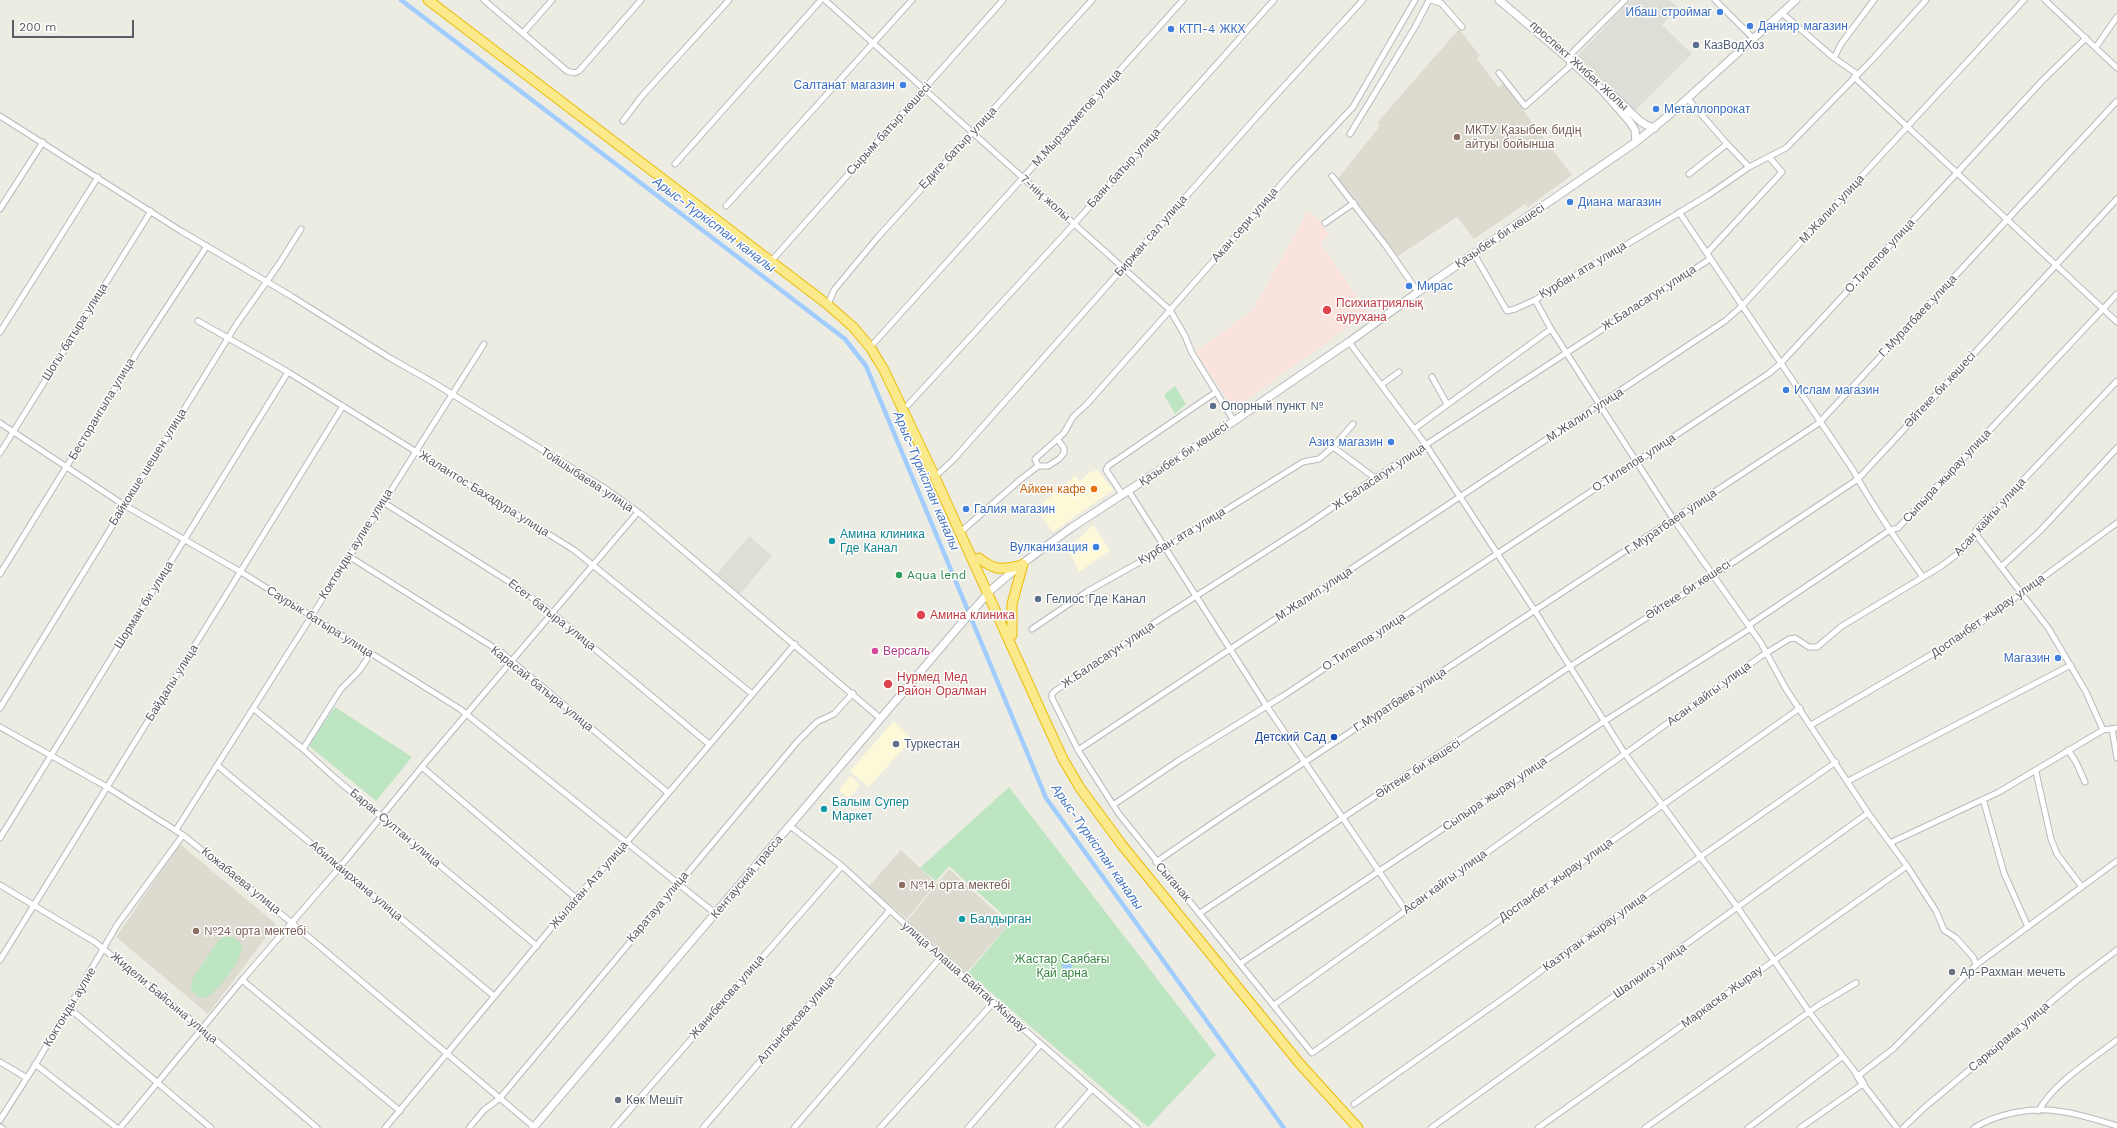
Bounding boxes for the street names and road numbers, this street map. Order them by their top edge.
street label: проспект Жибек Жолы [1527,18,1631,114]
street label: М.Мырзахметов улица [1029,66,1125,170]
street label: Сырым батыр көшесі [844,80,934,178]
street label: Едиге батыр улица [916,104,1000,192]
street label: Баян батыр улица [1084,125,1164,211]
street label: 7-нің жолы [1017,172,1073,224]
street label: М.Жалил улица [1796,172,1868,246]
street label: Акан сери улица [1209,185,1281,265]
street label: Биржан сал улица [1112,192,1190,280]
street label: Қазыбек би көшесі [1452,201,1548,271]
street label: О.Тилепов улица [1842,216,1918,296]
street label: Курбан ата улица [1537,238,1629,302]
street label: Ж.Баласагун улица [1599,262,1699,334]
street label: Г.Муратбаев улица [1876,272,1960,360]
street label: Шогы батыра улица [39,281,111,383]
street label: Әйтеке би көшесі [1901,349,1979,431]
street label: Бесторангыла улица [66,355,138,463]
street label: М.Жалил улица [1544,385,1626,445]
street label: Байкокше шешен улица [106,406,190,528]
street label: Қазыбек би көшесі [1136,419,1232,489]
street label: Сыпыра жырау улица [1900,426,1994,526]
street label: О.Тилепов улица [1590,431,1678,495]
street label: Ж.Баласагун улица [1330,440,1428,514]
street label: Тойшыбаева улица [538,445,636,515]
street label: Жалантос Бахадура улица [416,448,552,540]
street label: Асан кайгы улица [1951,475,2029,559]
street label: Коктонды аулие улица [316,486,396,602]
street label: Г.Муратбаев улица [1622,486,1720,558]
street label: Курбан ата улица [1136,504,1228,568]
street label: Әйтеке би көшесі [1643,557,1733,623]
street label: Шорман би улица [111,559,177,651]
street label: М.Жалил улица [1273,564,1355,624]
street label: Доспанбет жырау улица [1928,571,2048,661]
street label: Есет батыра улица [505,576,599,654]
street label: Саурык батыра улица [264,583,376,661]
street label: О.Тилепов улица [1320,610,1408,674]
street label: Ж.Баласагун улица [1059,618,1157,692]
street label: Байдалы улица [143,642,201,724]
street label: Карасай батыра улица [488,643,596,735]
street label: Асан кайгы улица [1664,659,1754,729]
street label: Г.Муратбаев улица [1351,665,1449,735]
street label: Әйтеке би көшесі [1373,736,1463,802]
street label: Сыпыра жырау улица [1440,754,1550,834]
street label: Барак Султан улица [347,786,443,870]
street label: Кентауский трасса [708,832,786,922]
street label: Доспанбет жырау улица [1496,835,1616,925]
street label: Абилкаирхана улица [307,838,405,924]
street label: Жылаган Ата улица [547,838,631,932]
street label: Кожабаева улица [198,845,284,917]
street label: Асан кайгы улица [1400,847,1490,917]
street label: Сыганак [1152,860,1194,904]
street label: Каратауа улица [624,869,692,945]
street label: Казтуган жырау улица [1540,889,1650,975]
street label: улица Алаша Байтақ Жырау [899,919,1029,1035]
street label: Шалкииз улица [1611,940,1689,1002]
street label: Жидели Байсына улица [108,949,220,1047]
street label: Жанибекова улица [687,952,767,1042]
street label: Маркаска Жырау [1679,963,1765,1031]
street label: Коктонды аулие [41,965,99,1049]
street label: Алтынбекова улица [754,973,838,1067]
street label: Саркырама улица [1966,999,2052,1075]

